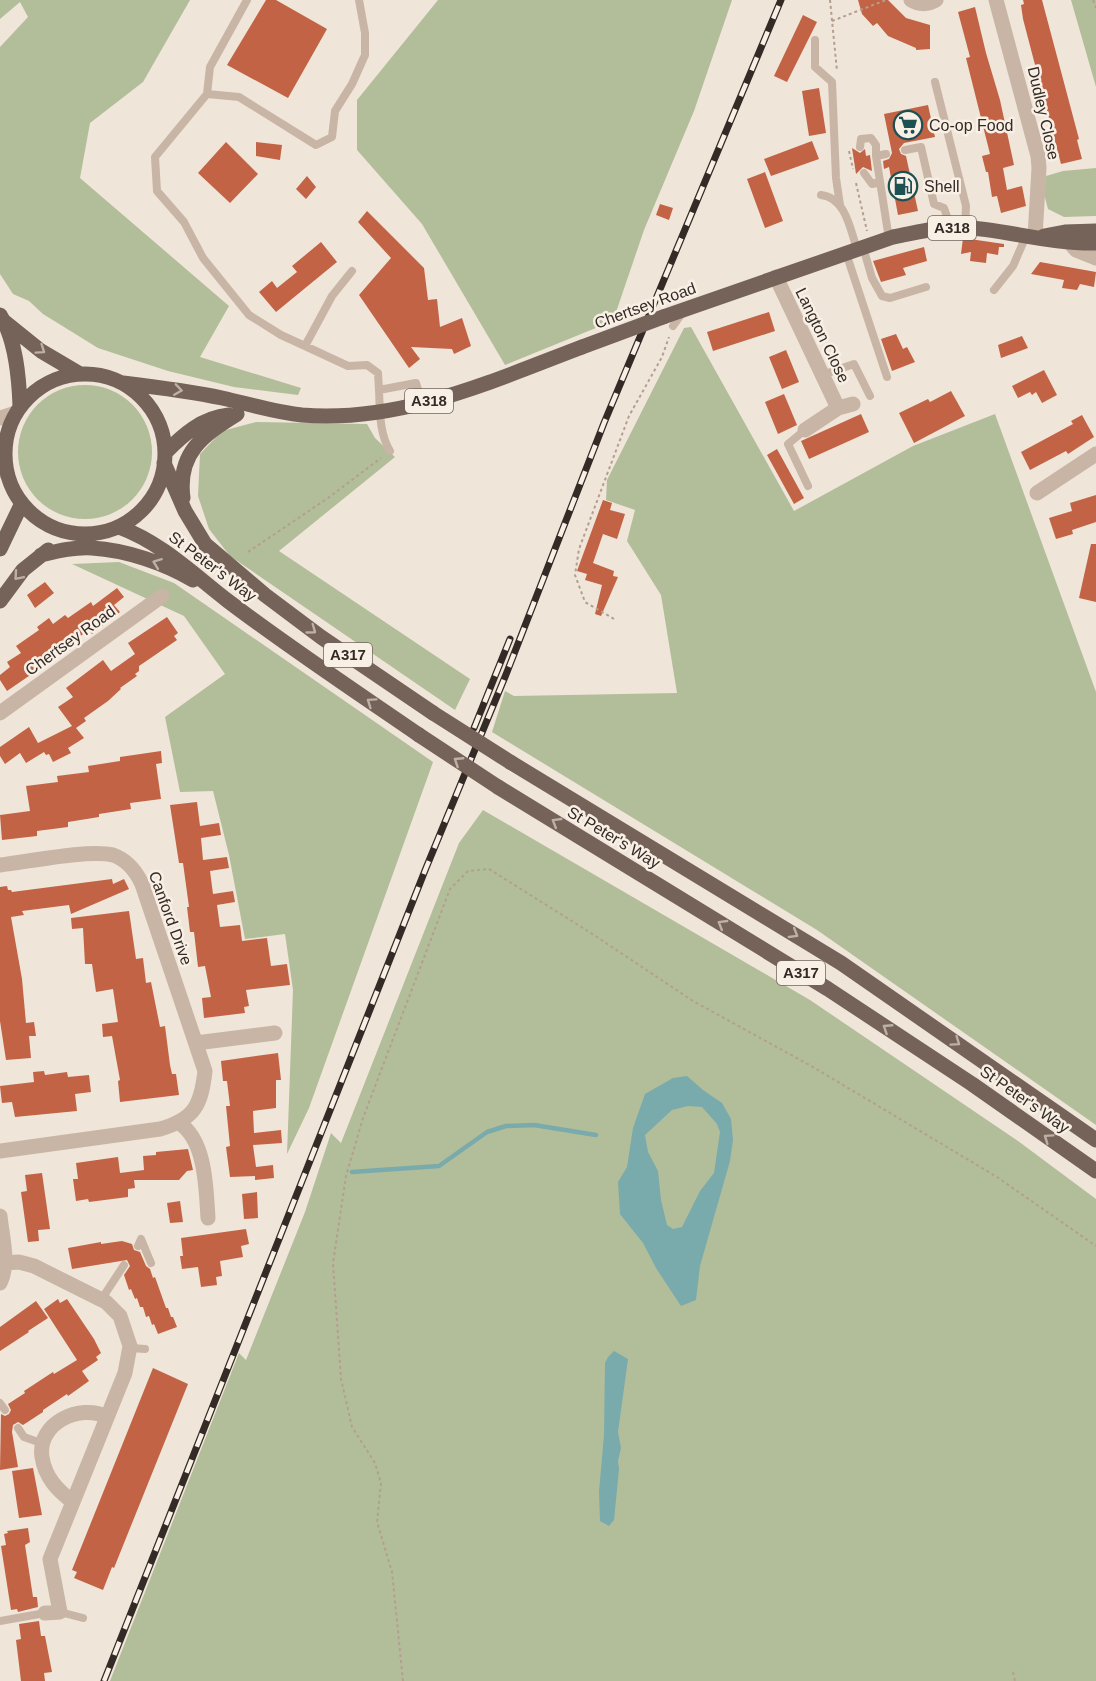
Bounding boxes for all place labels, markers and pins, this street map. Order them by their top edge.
supermarket icon: Co-op Food [892,109,924,141]
place label: Co-op Food [929,117,1014,134]
fuel station icon: Shell [887,170,919,202]
place label: Shell [924,178,960,195]

